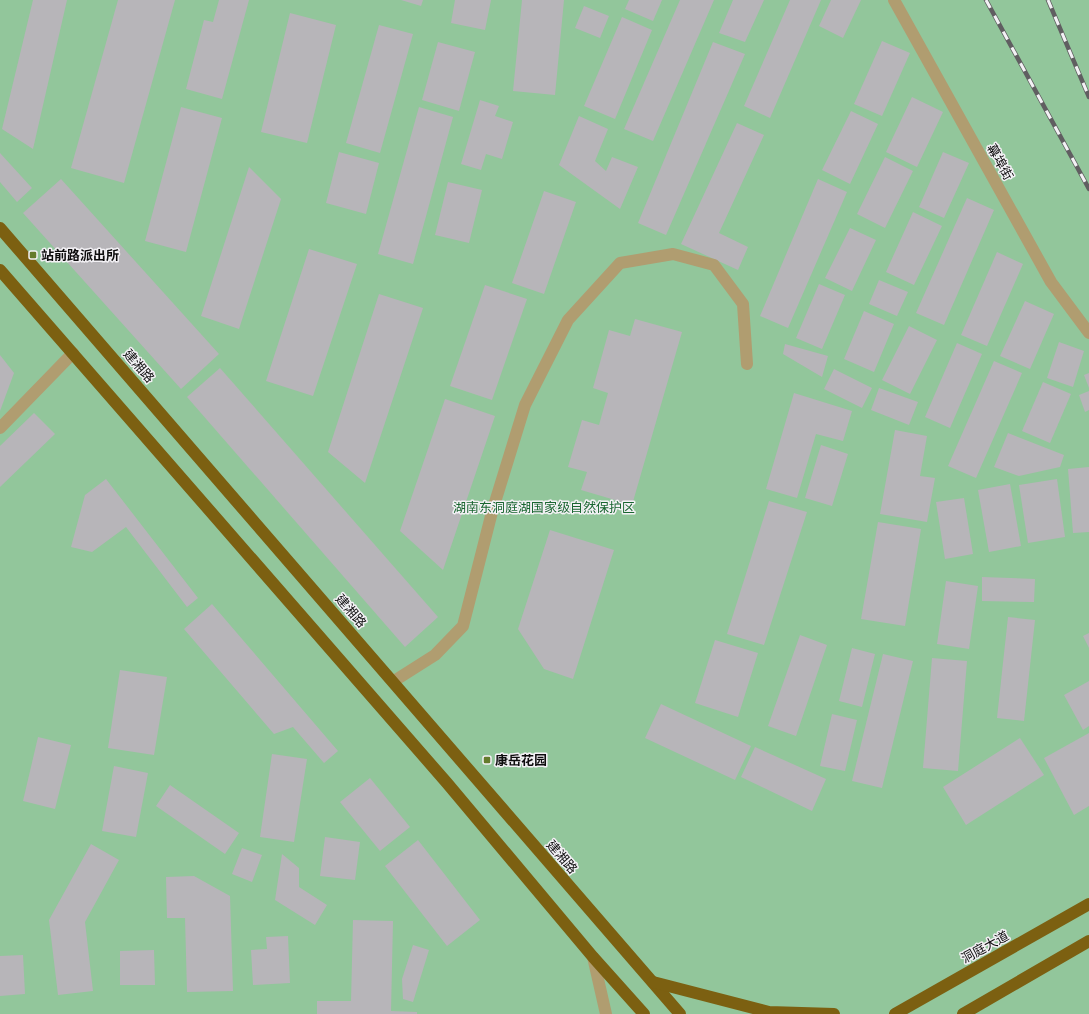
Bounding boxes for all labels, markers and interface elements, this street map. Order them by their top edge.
street label: 幕埠街 [984,141,1016,183]
place label: 站前路派出所 [41,248,119,263]
marker: 站前路派出所 [28,250,38,260]
street label: 建湘路 [121,346,157,386]
park label: 湖南东洞庭湖国家级自然保护区 [453,500,635,515]
street label: 建湘路 [333,591,369,631]
place label: 康岳花园 [495,753,547,768]
marker: 康岳花园 [482,755,492,765]
street label: 建湘路 [544,837,580,877]
street label: 洞庭大道 [959,928,1011,966]

